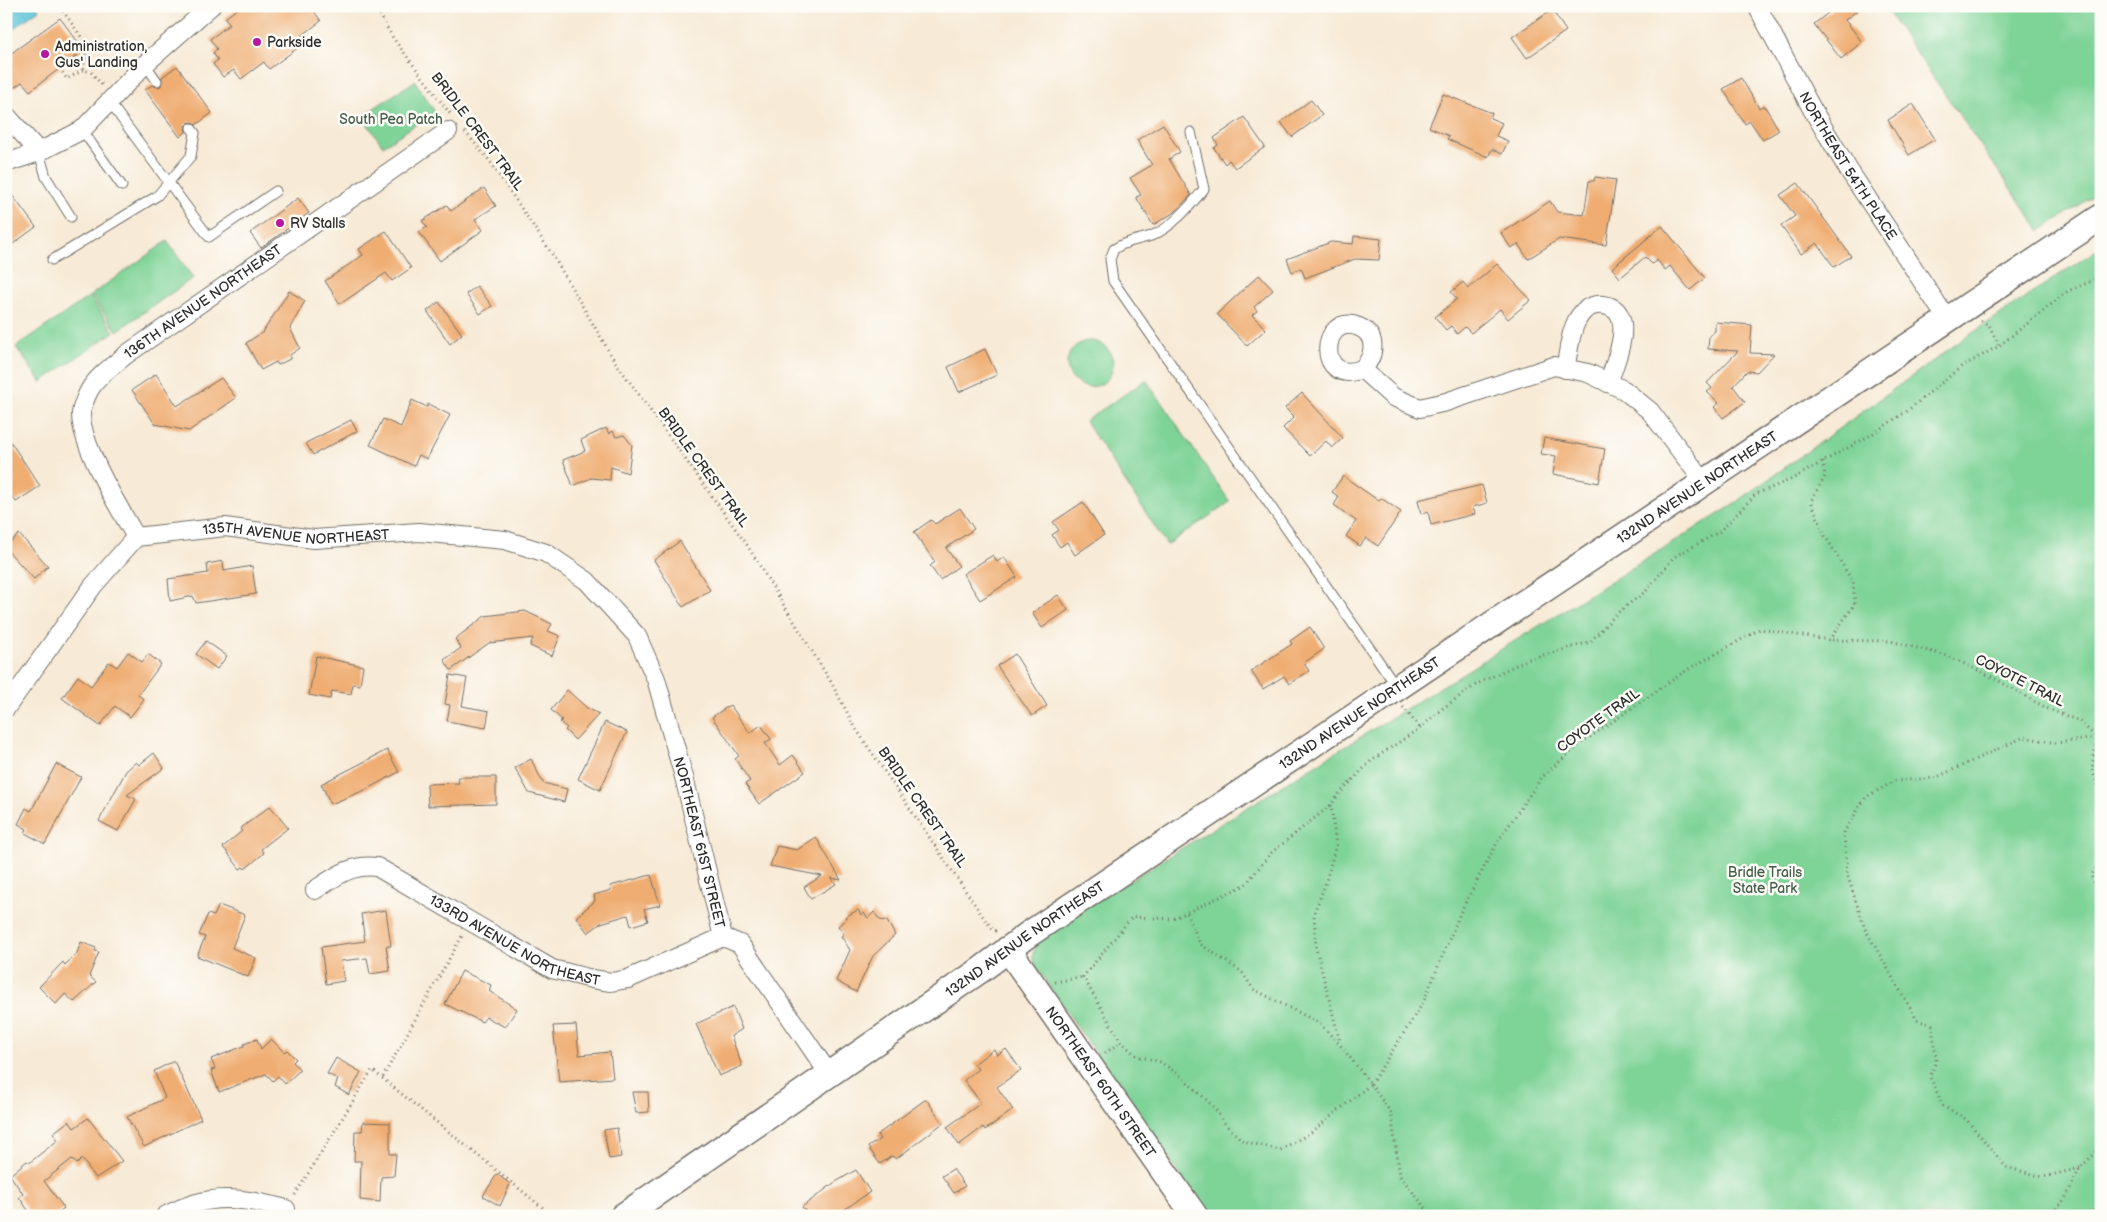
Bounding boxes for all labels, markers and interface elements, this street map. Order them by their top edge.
place label: Parkside [267,34,322,51]
marker: Parkside [251,36,263,48]
place label: Administration, Gus' Landing [55,38,147,71]
marker: Administration, Gus' Landing [39,48,51,60]
street label: BRIDLE CREST TRAIL [428,69,528,194]
street label: NORTHEAST 54TH PLACE [1795,89,1900,243]
park label: South Pea Patch [339,111,443,128]
place label: RV Stalls [290,215,345,232]
marker: RV Stalls [274,217,286,229]
street label: 136TH AVENUE NORTHEAST [121,241,286,362]
street label: BRIDLE CREST TRAIL [655,404,753,530]
street label: 132ND AVENUE NORTHEAST [1614,427,1782,548]
street label: 135TH AVENUE NORTHEAST [202,519,391,548]
street label: COYOTE TRAIL [1972,651,2067,710]
street label: 132ND AVENUE NORTHEAST [1276,653,1444,773]
street label: COYOTE TRAIL [1554,685,1643,756]
street label: BRIDLE CREST TRAIL [874,744,971,871]
street label: NORTHEAST 61ST STREET [670,755,729,930]
park label: Bridle Trails State Park [1728,864,1802,897]
street label: 132ND AVENUE NORTHEAST [942,878,1108,1001]
street label: 133RD AVENUE NORTHEAST [426,891,602,989]
street label: NORTHEAST 60TH STREET [1042,1003,1160,1161]

